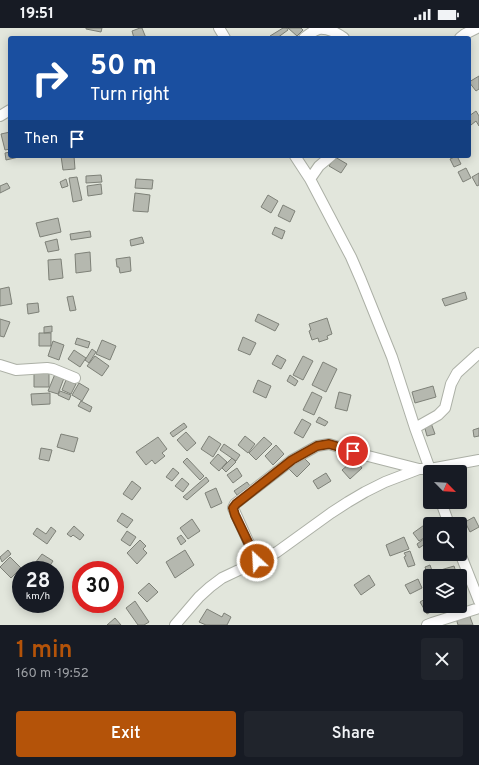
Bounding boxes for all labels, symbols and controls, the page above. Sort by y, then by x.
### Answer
text: 19:51 [20,5,54,24]
text: 50 m [90,49,157,85]
icon: right [24,52,76,104]
text: Turn right [90,84,170,107]
icon: arrive [66,128,88,150]
text: Then [24,130,58,149]
pin [336,434,370,468]
icon: arrive [342,440,364,462]
north arrow [423,465,467,509]
map controls [423,465,467,613]
button: search [423,517,467,561]
position arrow [236,540,278,582]
speed limit sign: 30 [72,561,124,613]
text: 28 [26,569,50,595]
button: layers [423,569,467,613]
text: km/h [26,590,50,603]
text: 1 min [16,636,73,666]
button: close [421,638,463,680]
text: 160 m · 19:52 [16,666,89,682]
button: Exit [16,711,236,757]
button: Share [244,711,463,757]

